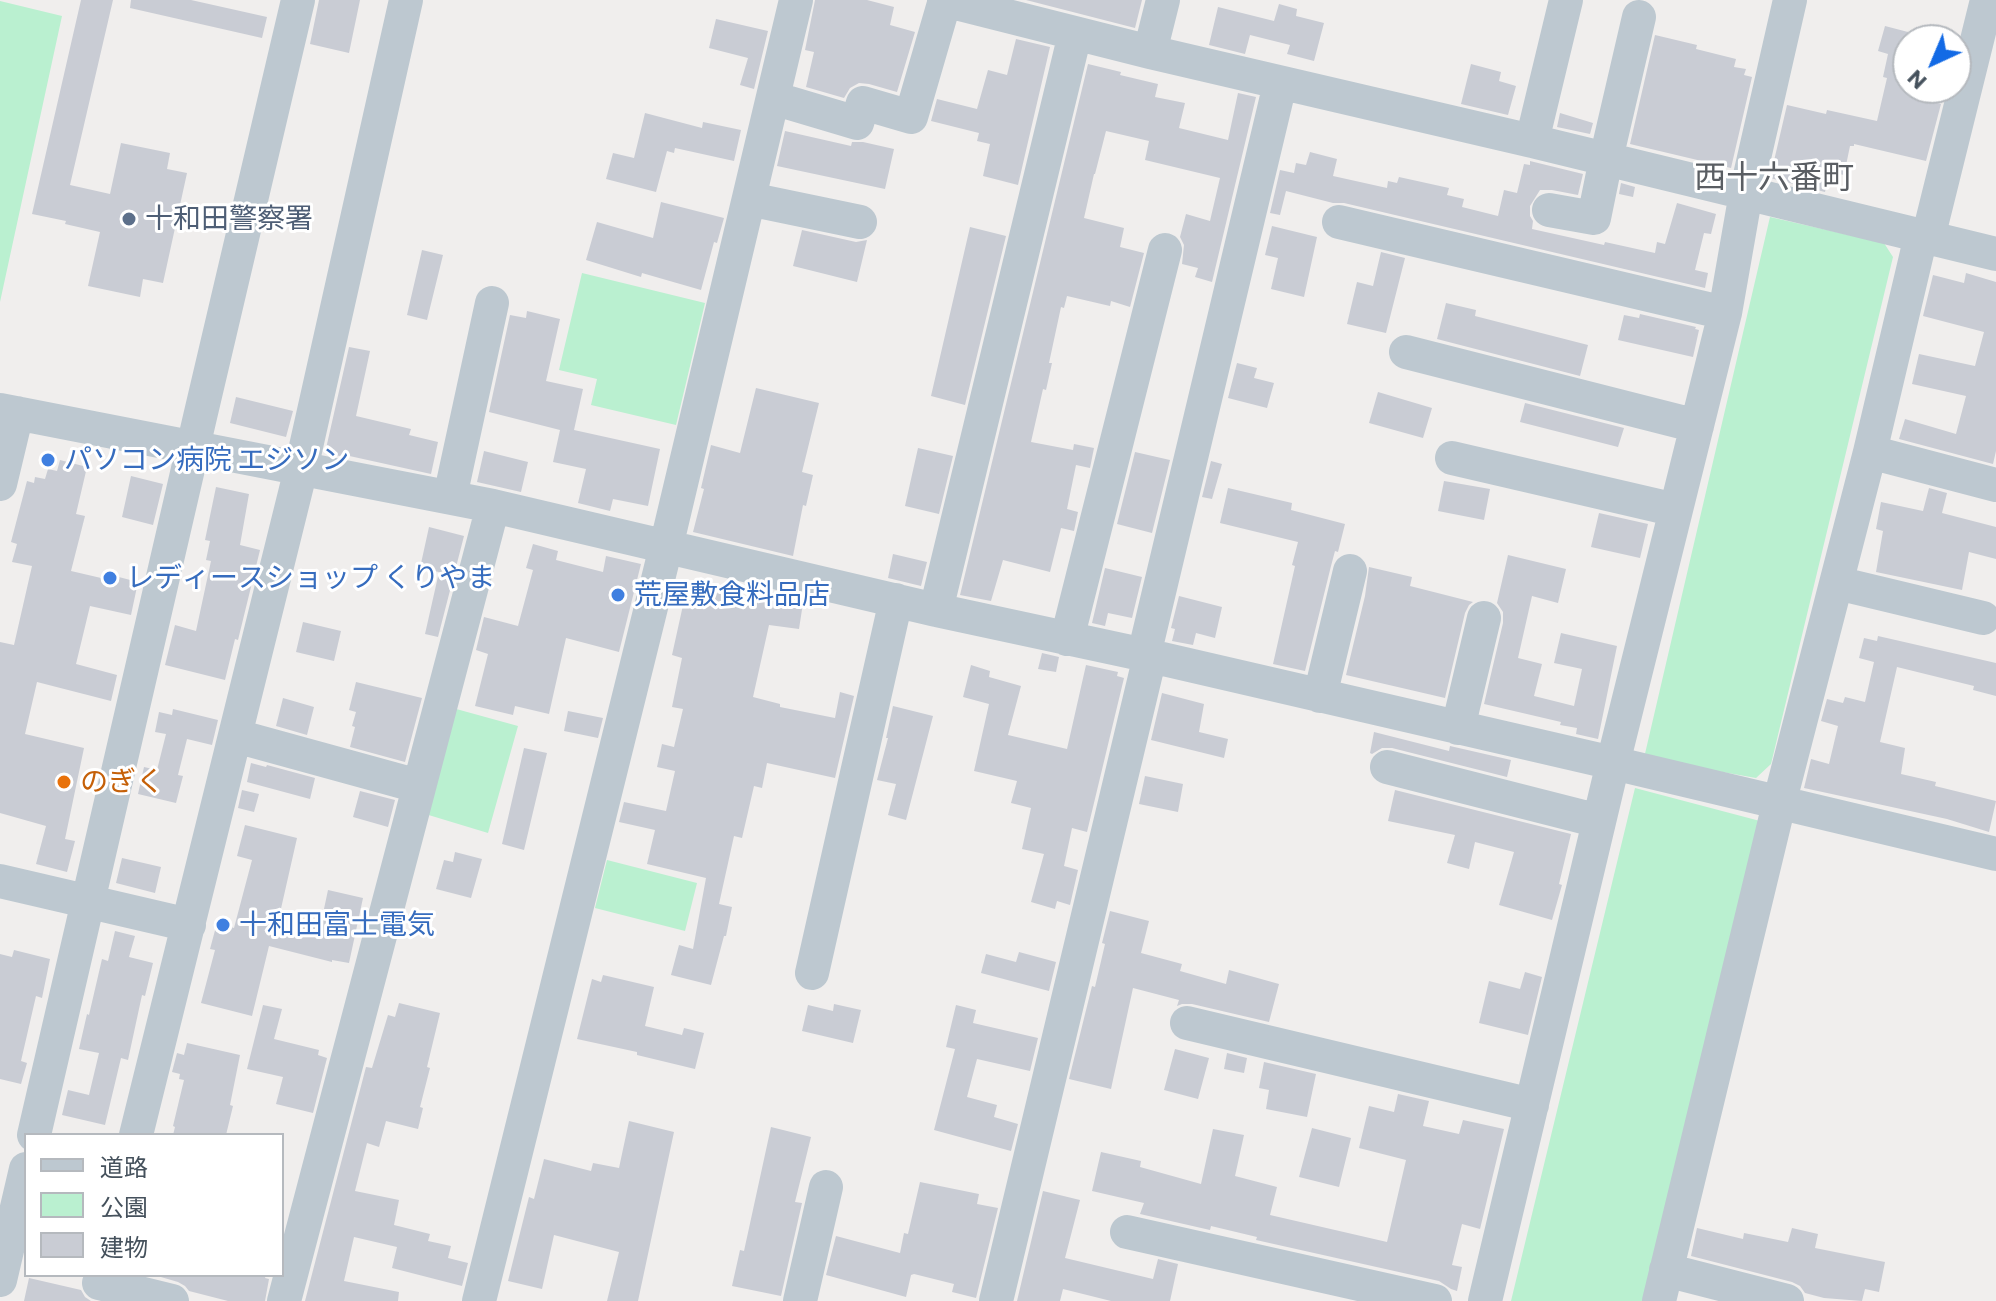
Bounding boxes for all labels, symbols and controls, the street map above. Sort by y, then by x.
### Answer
north arrow [1892,24,1972,104]
text: N [1901,65,1932,96]
district label: 西十六番町 [1694,158,1854,196]
place label: 十和田警察署 [145,202,313,236]
marker: 十和田警察署 [120,210,138,228]
place label: パソコン病院 エジソン [64,443,349,477]
marker: パソコン病院 エジソン [39,451,57,469]
place label: レディースショップ くりやま [126,561,495,595]
marker: レディースショップ くりやま [101,569,119,587]
place label: 荒屋敷食料品店 [634,578,830,612]
marker: 荒屋敷食料品店 [609,586,627,604]
place label: のぎく [80,765,164,799]
marker: のぎく [55,773,73,791]
place label: 十和田富士電気 [239,908,435,942]
marker: 十和田富士電気 [214,916,232,934]
legend [24,1133,284,1277]
text: 道路 [100,1152,148,1181]
text: 公園 [100,1192,148,1221]
text: 建物 [100,1232,148,1261]

